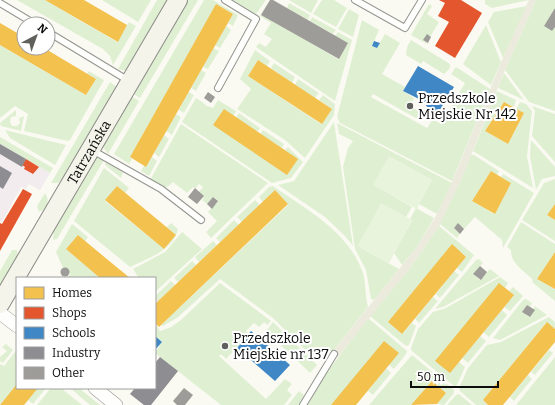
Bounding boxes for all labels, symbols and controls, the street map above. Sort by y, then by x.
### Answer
north arrow [16,16,56,56]
text: N [35,21,50,37]
place label: Przedszkole Miejskie Nr 142 [418,90,516,123]
marker: Przedszkole Miejskie Nr 142 [405,101,415,111]
street label: Tatrzańska [64,117,115,188]
legend [16,277,156,389]
text: Homes [52,286,92,300]
text: Shops [52,306,87,320]
text: Schools [52,326,96,340]
place label: Przedszkole Miejskie nr 137 [233,330,328,363]
marker: Przedszkole Miejskie nr 137 [220,341,230,351]
text: Industry [52,346,101,360]
scale bar [411,363,498,389]
text: Other [52,366,85,380]
text: 50 m [417,370,446,384]

